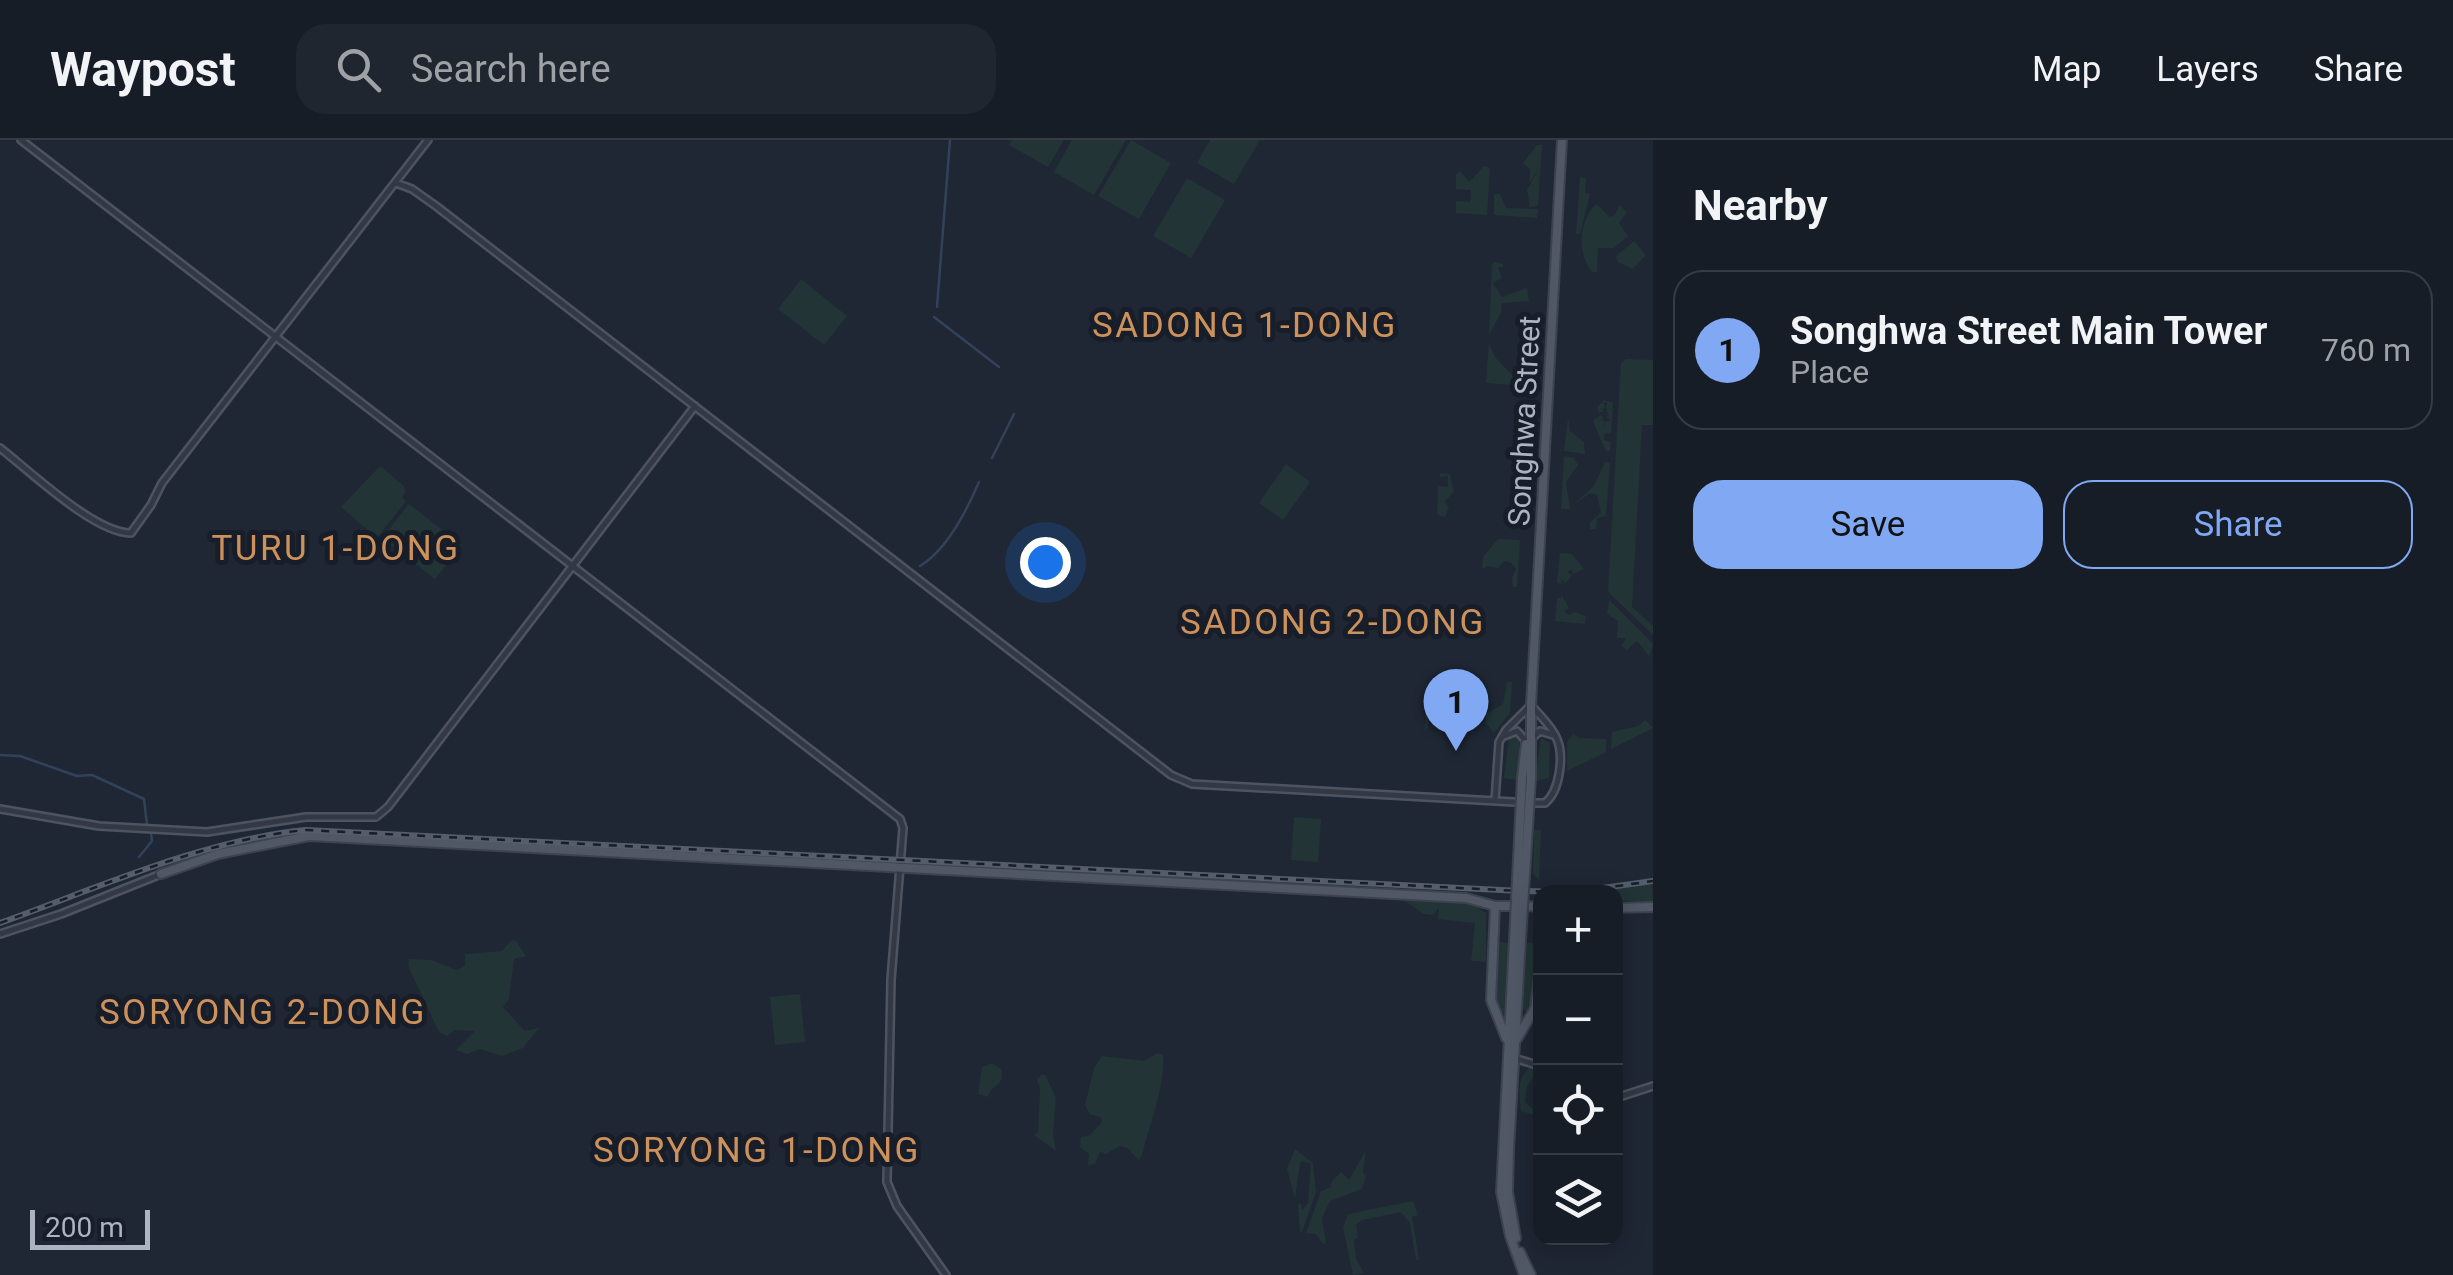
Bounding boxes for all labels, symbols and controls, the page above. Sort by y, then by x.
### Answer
search box [296,24,996,114]
text: Waypost [50,41,236,98]
icon: search [331,42,386,97]
text: Search here [411,47,611,91]
text: Map [2032,49,2101,90]
text: Layers [2156,49,2259,90]
text: Share [2314,49,2403,90]
text: Nearby [1693,181,1828,230]
district label: SADONG 1-DONG [1092,305,1398,346]
text: Songhwa Street Main Tower [1790,309,2268,353]
street label: Songhwa Street [1501,315,1547,527]
text: 1 [1718,331,1737,369]
text: 760 m [2321,331,2411,369]
text: Place [1790,353,1869,391]
button: Save [1693,480,2043,569]
button: Share [2063,480,2413,569]
district label: TURU 1-DONG [211,528,461,569]
your location [1020,537,1071,588]
district label: SADONG 2-DONG [1180,602,1486,643]
pin: 1 [1424,668,1488,751]
map controls [1533,885,1623,1245]
button: + [1533,885,1623,975]
button: − [1533,975,1623,1065]
district label: SORYONG 2-DONG [99,992,427,1033]
button: locate [1533,1065,1623,1155]
district label: SORYONG 1-DONG [593,1130,921,1171]
button: layers [1533,1155,1623,1245]
scale bar [30,1205,150,1250]
text: 200 m [45,1211,124,1244]

